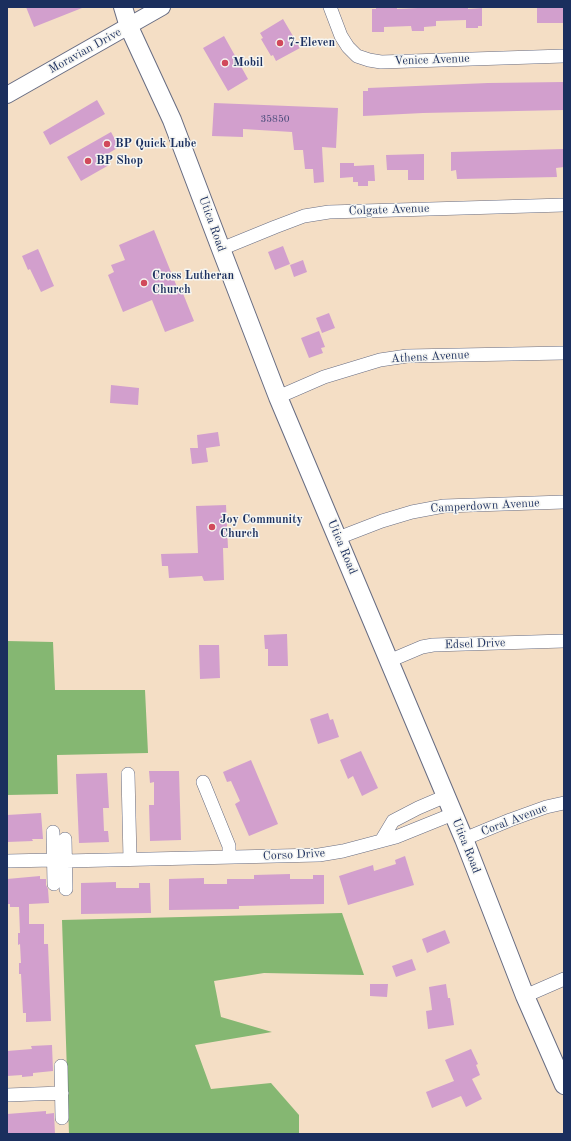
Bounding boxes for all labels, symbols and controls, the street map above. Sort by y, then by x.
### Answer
street label: Moravian Drive [46,25,124,77]
place label: 7-Eleven [288,36,335,50]
marker: 7-Eleven [275,38,285,48]
street label: Venice Avenue [394,51,470,69]
place label: Mobil [233,56,263,70]
marker: Mobil [220,58,230,68]
house number: 35850 [261,113,289,125]
place label: BP Quick Lube [115,137,196,151]
marker: BP Quick Lube [102,139,112,149]
place label: BP Shop [96,154,143,168]
marker: BP Shop [83,156,93,166]
street label: Utica Road [195,194,229,254]
street label: Colgate Avenue [348,201,430,219]
place label: Cross Lutheran Church [152,269,234,297]
marker: Cross Lutheran Church [139,278,149,288]
street label: Athens Avenue [390,348,470,366]
street label: Camperdown Avenue [430,496,540,516]
place label: Joy Community Church [220,513,303,541]
street label: Utica Road [324,517,360,577]
marker: Joy Community Church [207,522,217,532]
street label: Edsel Drive [444,636,506,652]
street label: Coral Avenue [479,801,549,839]
street label: Utica Road [448,816,484,876]
street label: Corso Drive [263,846,325,864]

